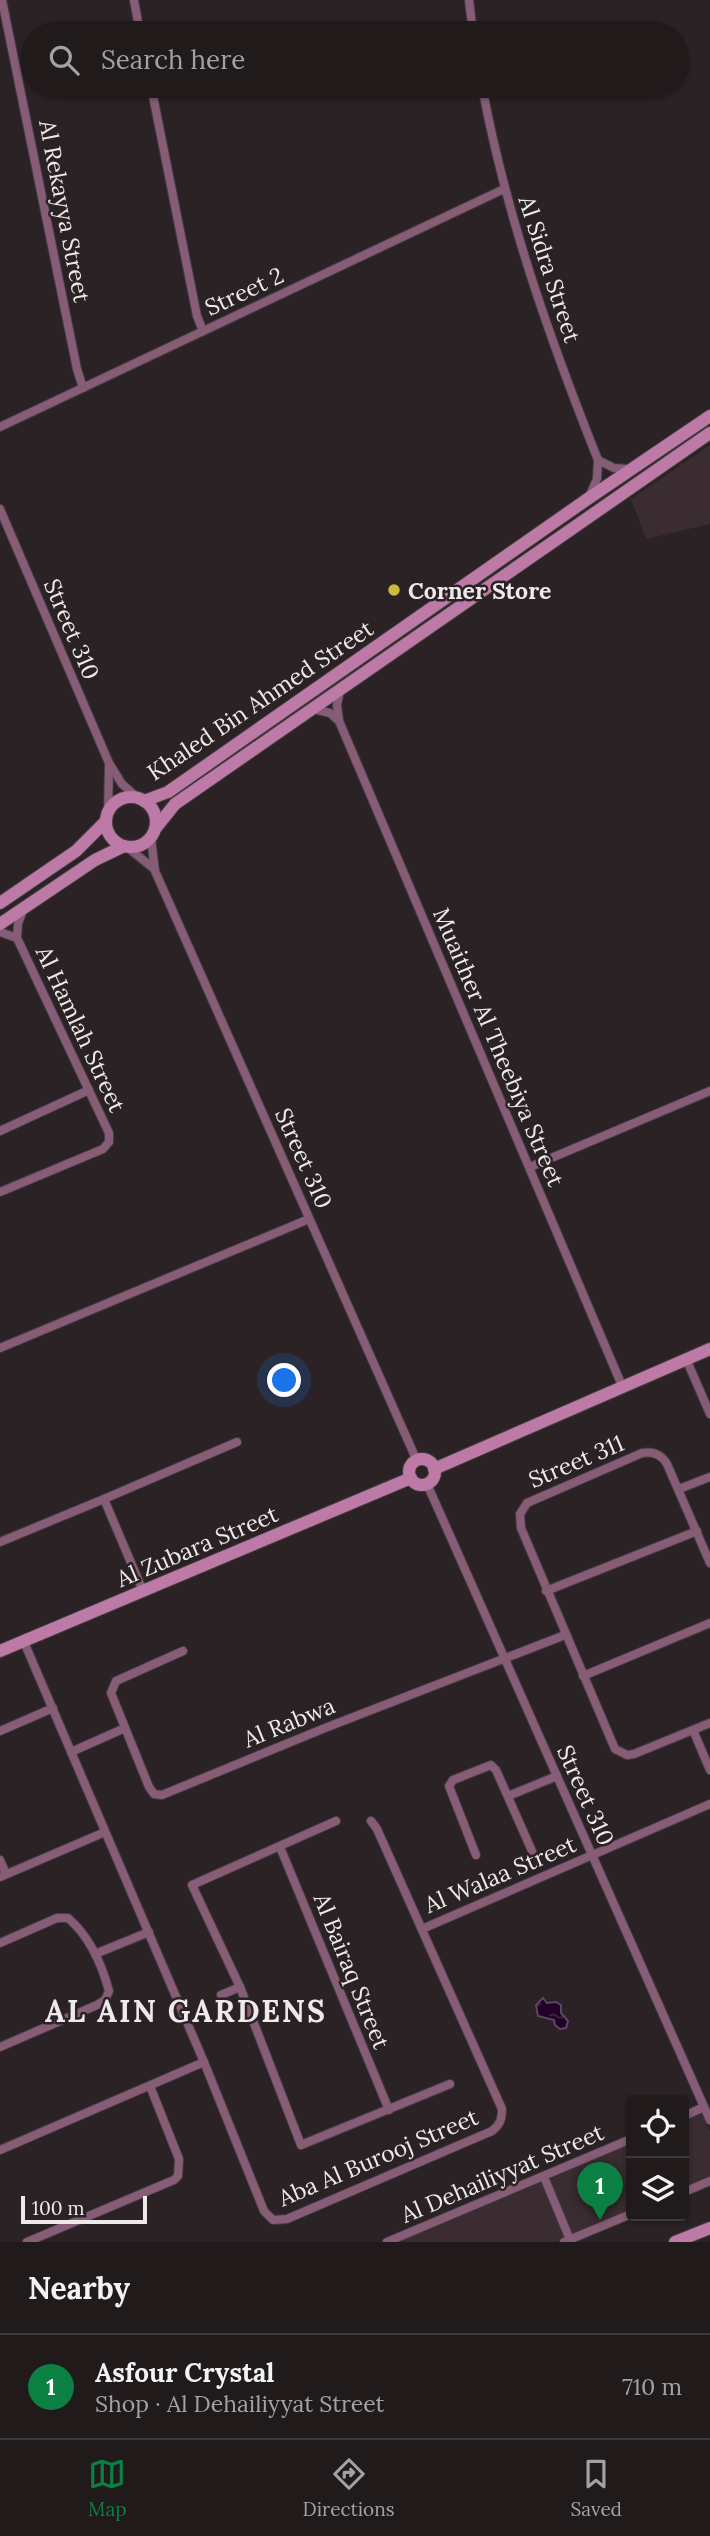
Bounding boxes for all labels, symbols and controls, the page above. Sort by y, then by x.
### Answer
search box [21,21,689,98]
icon: search [45,41,83,79]
text: Search here [101,43,245,76]
street label: Al Rekayya Street [33,116,97,305]
street label: Al Sidra Street [512,191,587,346]
street label: Street 2 [200,260,288,322]
street label: Street 310 [38,574,106,684]
place label: Corner Store [408,576,551,605]
marker: Corner Store [386,582,402,598]
street label: Khaled Bin Ahmed Street [141,613,379,787]
street label: Muaither Al Theebiya Street [427,903,571,1191]
street label: Al Hamlah Street [29,940,132,1117]
street label: Street 310 [269,1103,339,1213]
your location [267,1363,301,1397]
street label: Street 311 [524,1428,628,1494]
street label: Al Zubara Street [111,1499,282,1593]
street label: Al Rabwa [238,1690,339,1754]
street label: Street 310 [551,1740,621,1850]
street label: Al Walaa Street [419,1829,580,1919]
street label: Al Bairaq Street [307,1888,396,2053]
district label: AL AIN GARDENS [45,1992,327,2030]
map controls [626,2095,689,2221]
button: locate [626,2095,689,2158]
street label: Aba Al Burooj Street [273,2102,482,2213]
street label: Al Dehailiyyat Street [395,2117,608,2229]
button: layers [626,2158,689,2221]
pin: 1 [577,2162,623,2220]
scale bar [21,2193,147,2225]
text: 100 m [32,2196,85,2220]
text: Nearby [28,2269,130,2307]
text: Asfour Crystal [95,2356,274,2389]
text: 1 [46,2372,56,2401]
text: 710 m [622,2372,682,2401]
text: Shop · Al Dehailiyyat Street [95,2389,384,2418]
tab: Map [88,2455,127,2521]
tab: Directions [303,2455,395,2521]
tab: Saved [571,2455,622,2521]

